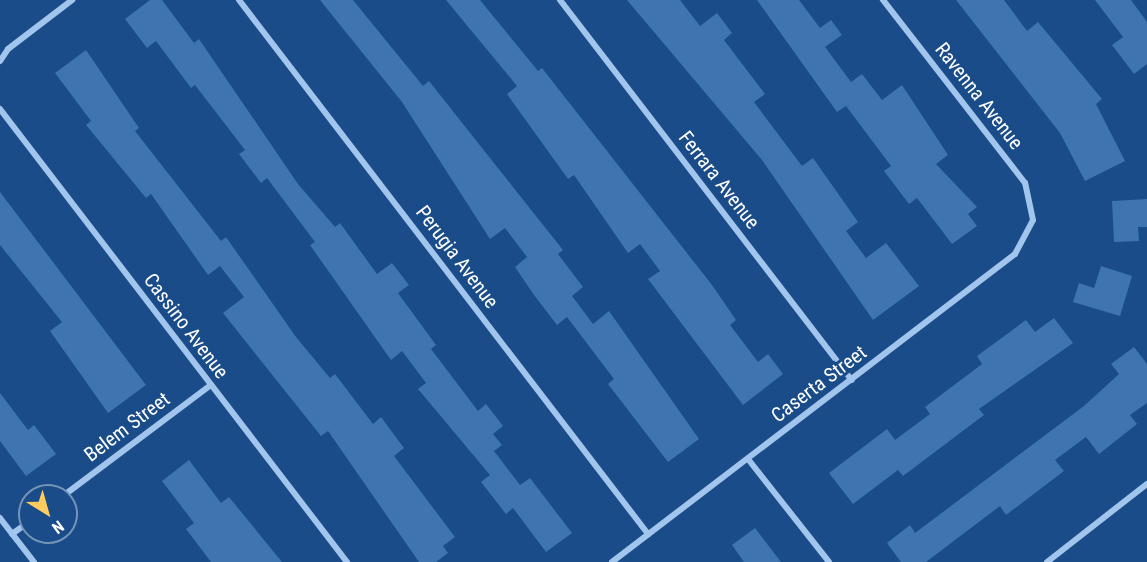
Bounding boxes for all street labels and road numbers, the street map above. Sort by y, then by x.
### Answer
street label: Ravenna Avenue [930,38,1028,154]
street label: Ferrara Avenue [673,126,765,234]
street label: Perugia Avenue [411,201,503,313]
street label: Cassino Avenue [139,269,233,383]
street label: Caserta Street [767,340,871,428]
street label: Belem Street [80,387,174,467]

